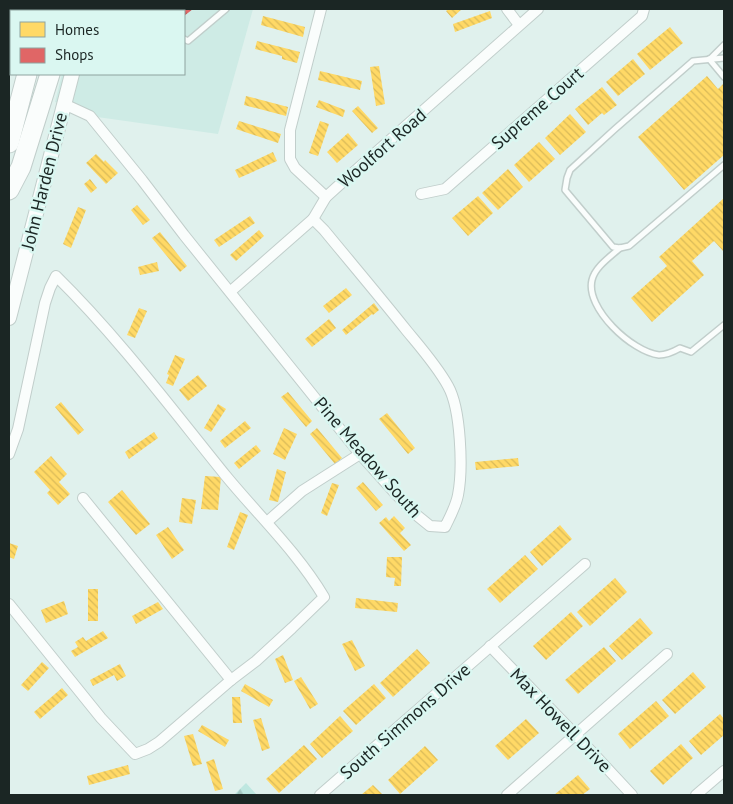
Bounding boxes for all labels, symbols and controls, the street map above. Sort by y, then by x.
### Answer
legend [10,10,185,75]
text: Homes [55,20,99,39]
text: Shops [55,45,94,64]
street label: Supreme Court [486,62,588,154]
street label: Woolfort Road [333,103,431,193]
street label: John Harden Drive [16,110,72,253]
street label: Pine Meadow South [309,392,427,522]
street label: South Simmons Drive [335,658,475,784]
street label: Max Howell Drive [505,663,617,777]

